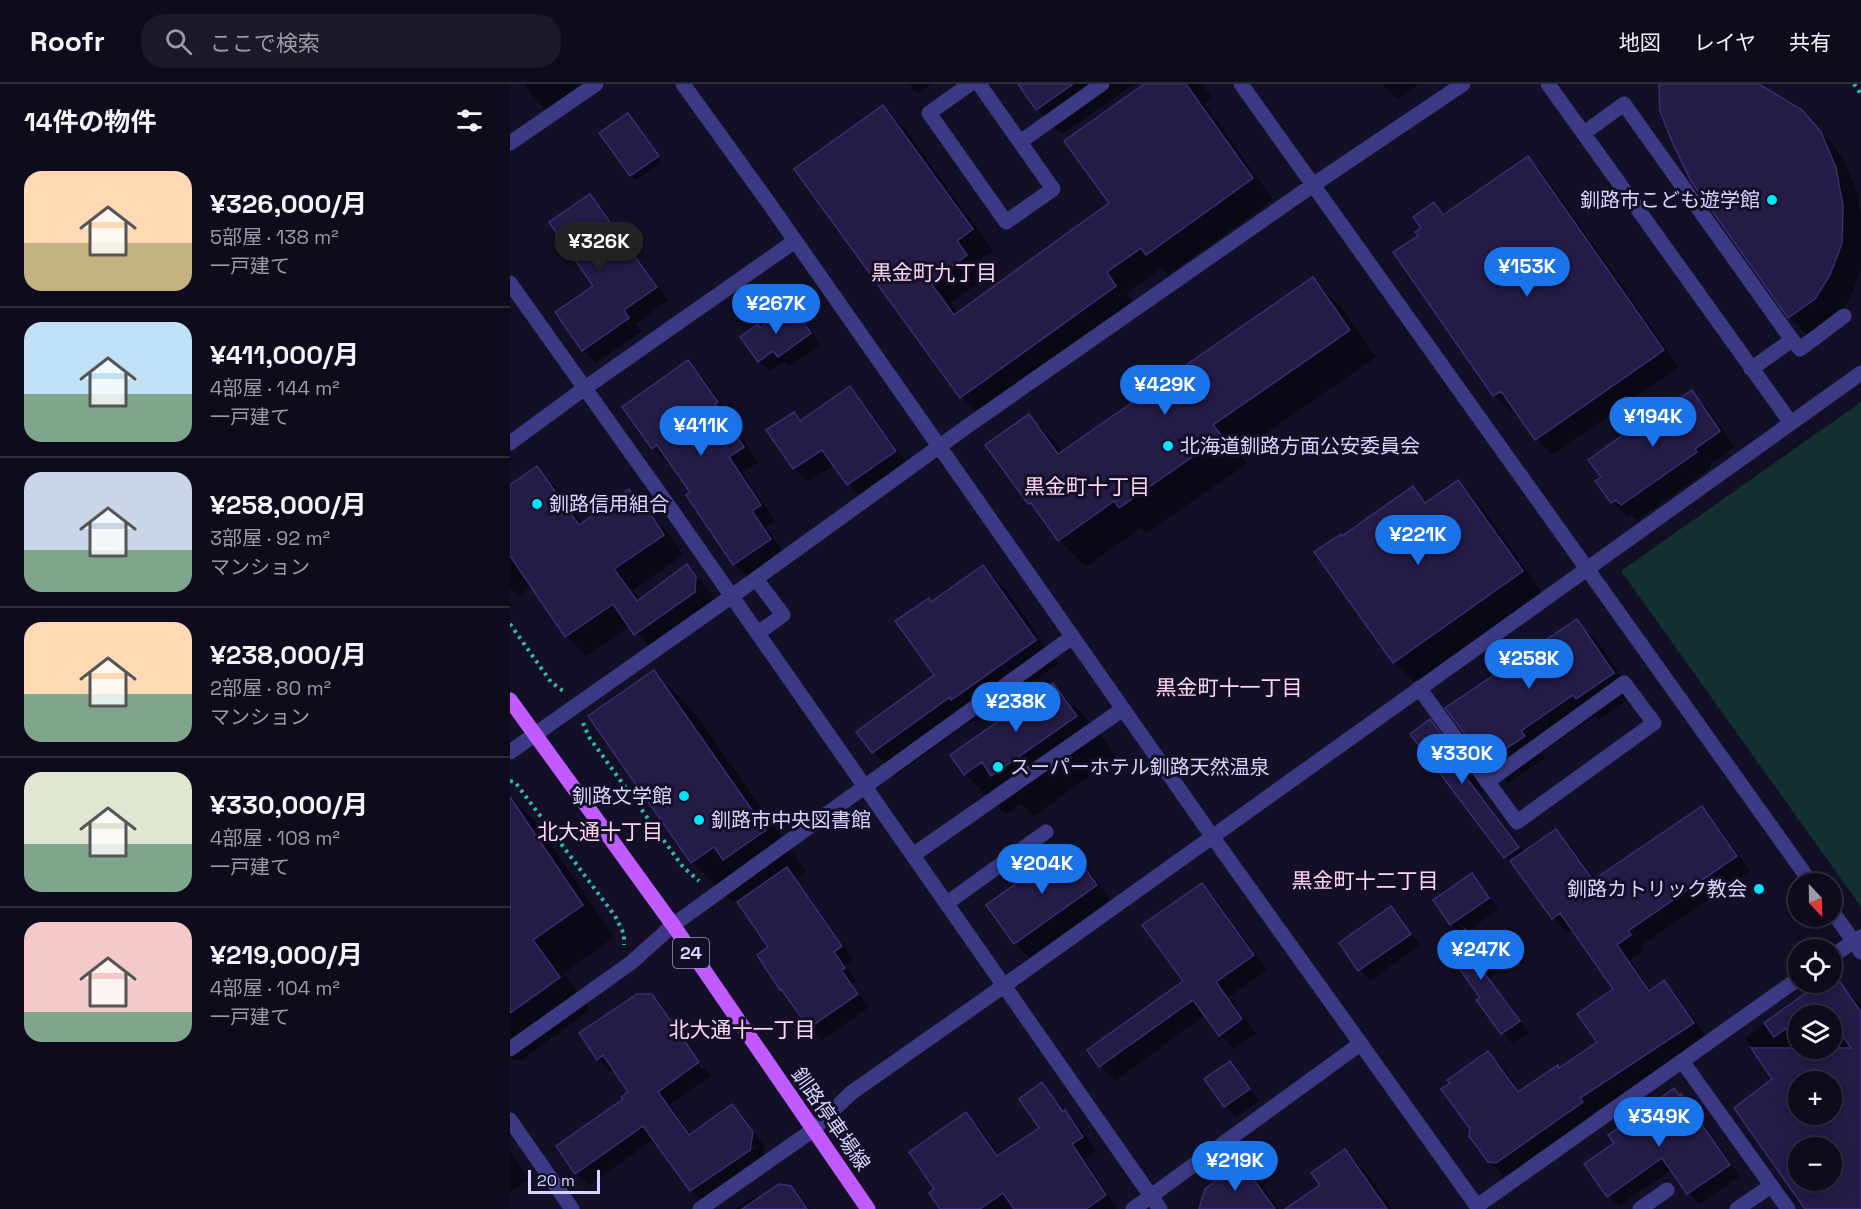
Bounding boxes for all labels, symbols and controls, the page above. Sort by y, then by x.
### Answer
search box [141,14,561,68]
text: Roofr [30,23,105,59]
icon: search [162,25,195,58]
text: ここで検索 [210,29,320,57]
text: 地図 [1619,29,1661,56]
text: レイヤ [1694,29,1756,56]
text: 共有 [1789,29,1831,56]
icon: filters [453,104,486,137]
text: 14件の物件 [24,105,156,139]
text: ¥326,000/月 [210,187,367,221]
place label: 釧路市こども遊学館 [1580,187,1760,213]
marker: 釧路市こども遊学館 [1765,193,1779,207]
icon: home [72,195,144,267]
pin: ¥326K [557,222,641,273]
text: 5部屋 · 138 m² [210,224,339,250]
text: ¥326K [568,228,630,254]
pin: ¥153K [1485,247,1569,298]
text: 一戸建て [210,253,290,279]
text: ¥153K [1498,253,1556,279]
district label: 黒金町九丁目 [871,259,997,286]
pin: ¥267K [734,284,818,335]
text: ¥267K [746,290,806,316]
text: ¥411,000/月 [210,338,359,372]
icon: home [72,346,144,418]
pin: ¥429K [1123,365,1207,416]
text: ¥429K [1134,371,1196,397]
text: 4部屋 · 144 m² [210,375,340,401]
pin: ¥194K [1611,397,1695,448]
text: ¥194K [1623,403,1683,429]
text: 一戸建て [210,404,290,430]
pin: ¥411K [659,406,743,457]
text: ¥411K [674,412,728,438]
place label: 北海道釧路方面公安委員会 [1180,433,1420,459]
marker: 北海道釧路方面公安委員会 [1161,439,1175,453]
district label: 黒金町十丁目 [1024,473,1150,500]
text: ¥258,000/月 [210,488,367,522]
place label: 釧路信用組合 [549,491,669,517]
icon: home [72,496,144,568]
marker: 釧路信用組合 [530,497,544,511]
pin: ¥221K [1376,515,1460,566]
text: ¥221K [1389,521,1447,547]
text: 3部屋 · 92 m² [210,525,330,551]
text: マンション [210,554,310,580]
text: ¥238,000/月 [210,638,367,672]
pin: ¥258K [1487,639,1571,690]
text: ¥258K [1499,645,1559,671]
icon: home [72,646,144,718]
district label: 黒金町十一丁目 [1156,674,1303,701]
text: 2部屋 · 80 m² [210,675,331,701]
pin: ¥238K [974,682,1058,733]
text: ¥238K [986,688,1046,714]
text: マンション [210,704,310,730]
pin: ¥330K [1420,734,1504,785]
text: ¥330K [1431,740,1493,766]
place label: スーパーホテル釧路天然温泉 [1010,754,1270,780]
marker: スーパーホテル釧路天然温泉 [991,760,1005,774]
place label: 釧路文学館 [572,783,672,809]
text: ¥330,000/月 [210,788,368,822]
marker: 釧路文学館 [677,789,691,803]
icon: home [72,796,144,868]
place label: 釧路市中央図書館 [711,807,871,833]
marker: 釧路市中央図書館 [692,813,706,827]
district label: 北大通十丁目 [537,818,663,845]
text: 4部屋 · 108 m² [210,825,340,851]
pin: ¥204K [1000,844,1084,895]
text: ¥204K [1011,850,1073,876]
text: 一戸建て [210,854,290,880]
district label: 黒金町十二丁目 [1292,867,1439,894]
north arrow [1788,873,1842,927]
map controls [1788,873,1842,1191]
place label: 釧路カトリック教会 [1567,876,1747,902]
marker: 釧路カトリック教会 [1752,882,1766,896]
pin: ¥247K [1439,930,1523,981]
text: ¥247K [1451,936,1511,962]
text: ¥219,000/月 [210,938,363,972]
road number: 24 [673,938,709,968]
button: locate [1788,939,1842,993]
icon: home [72,946,144,1018]
text: 4部屋 · 104 m² [210,975,340,1001]
text: 一戸建て [210,1004,290,1030]
button: layers [1788,1005,1842,1059]
district label: 北大通十一丁目 [669,1016,816,1043]
street label: 釧路停車場線 [786,1062,876,1176]
button: + [1788,1071,1842,1125]
pin: ¥349K [1617,1097,1701,1148]
text: ¥349K [1628,1103,1690,1129]
button: − [1788,1137,1842,1191]
pin: ¥219K [1193,1141,1277,1192]
text: ¥219K [1206,1147,1264,1173]
scale bar [528,1167,600,1194]
text: 20 m [537,1170,575,1191]

